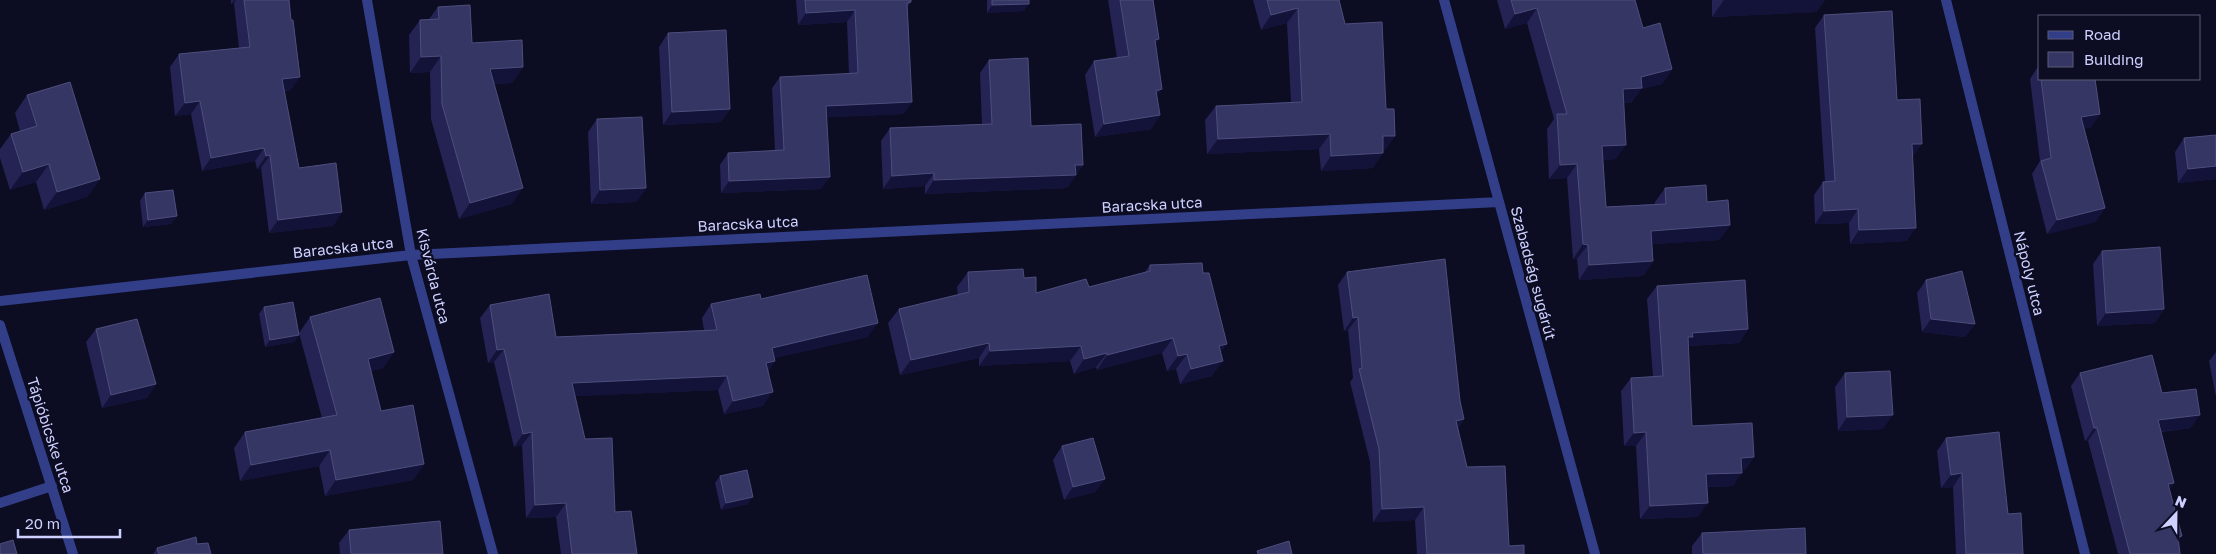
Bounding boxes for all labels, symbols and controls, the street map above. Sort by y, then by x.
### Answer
legend [2038,15,2201,80]
text: Road [2084,25,2121,43]
text: Building [2084,50,2144,68]
street label: Baracska utca [1101,192,1203,216]
street label: Szabadság sugárút [1508,204,1560,342]
street label: Baracska utca [697,211,799,235]
street label: Kisvárda utca [413,226,455,326]
street label: Nápoly utca [2011,229,2049,317]
street label: Baracska utca [292,233,394,261]
street label: Tápióbicske utca [24,375,78,495]
north arrow [2151,489,2201,539]
text: N [2173,492,2189,511]
scale bar [18,506,120,538]
text: 20 m [25,514,60,532]

